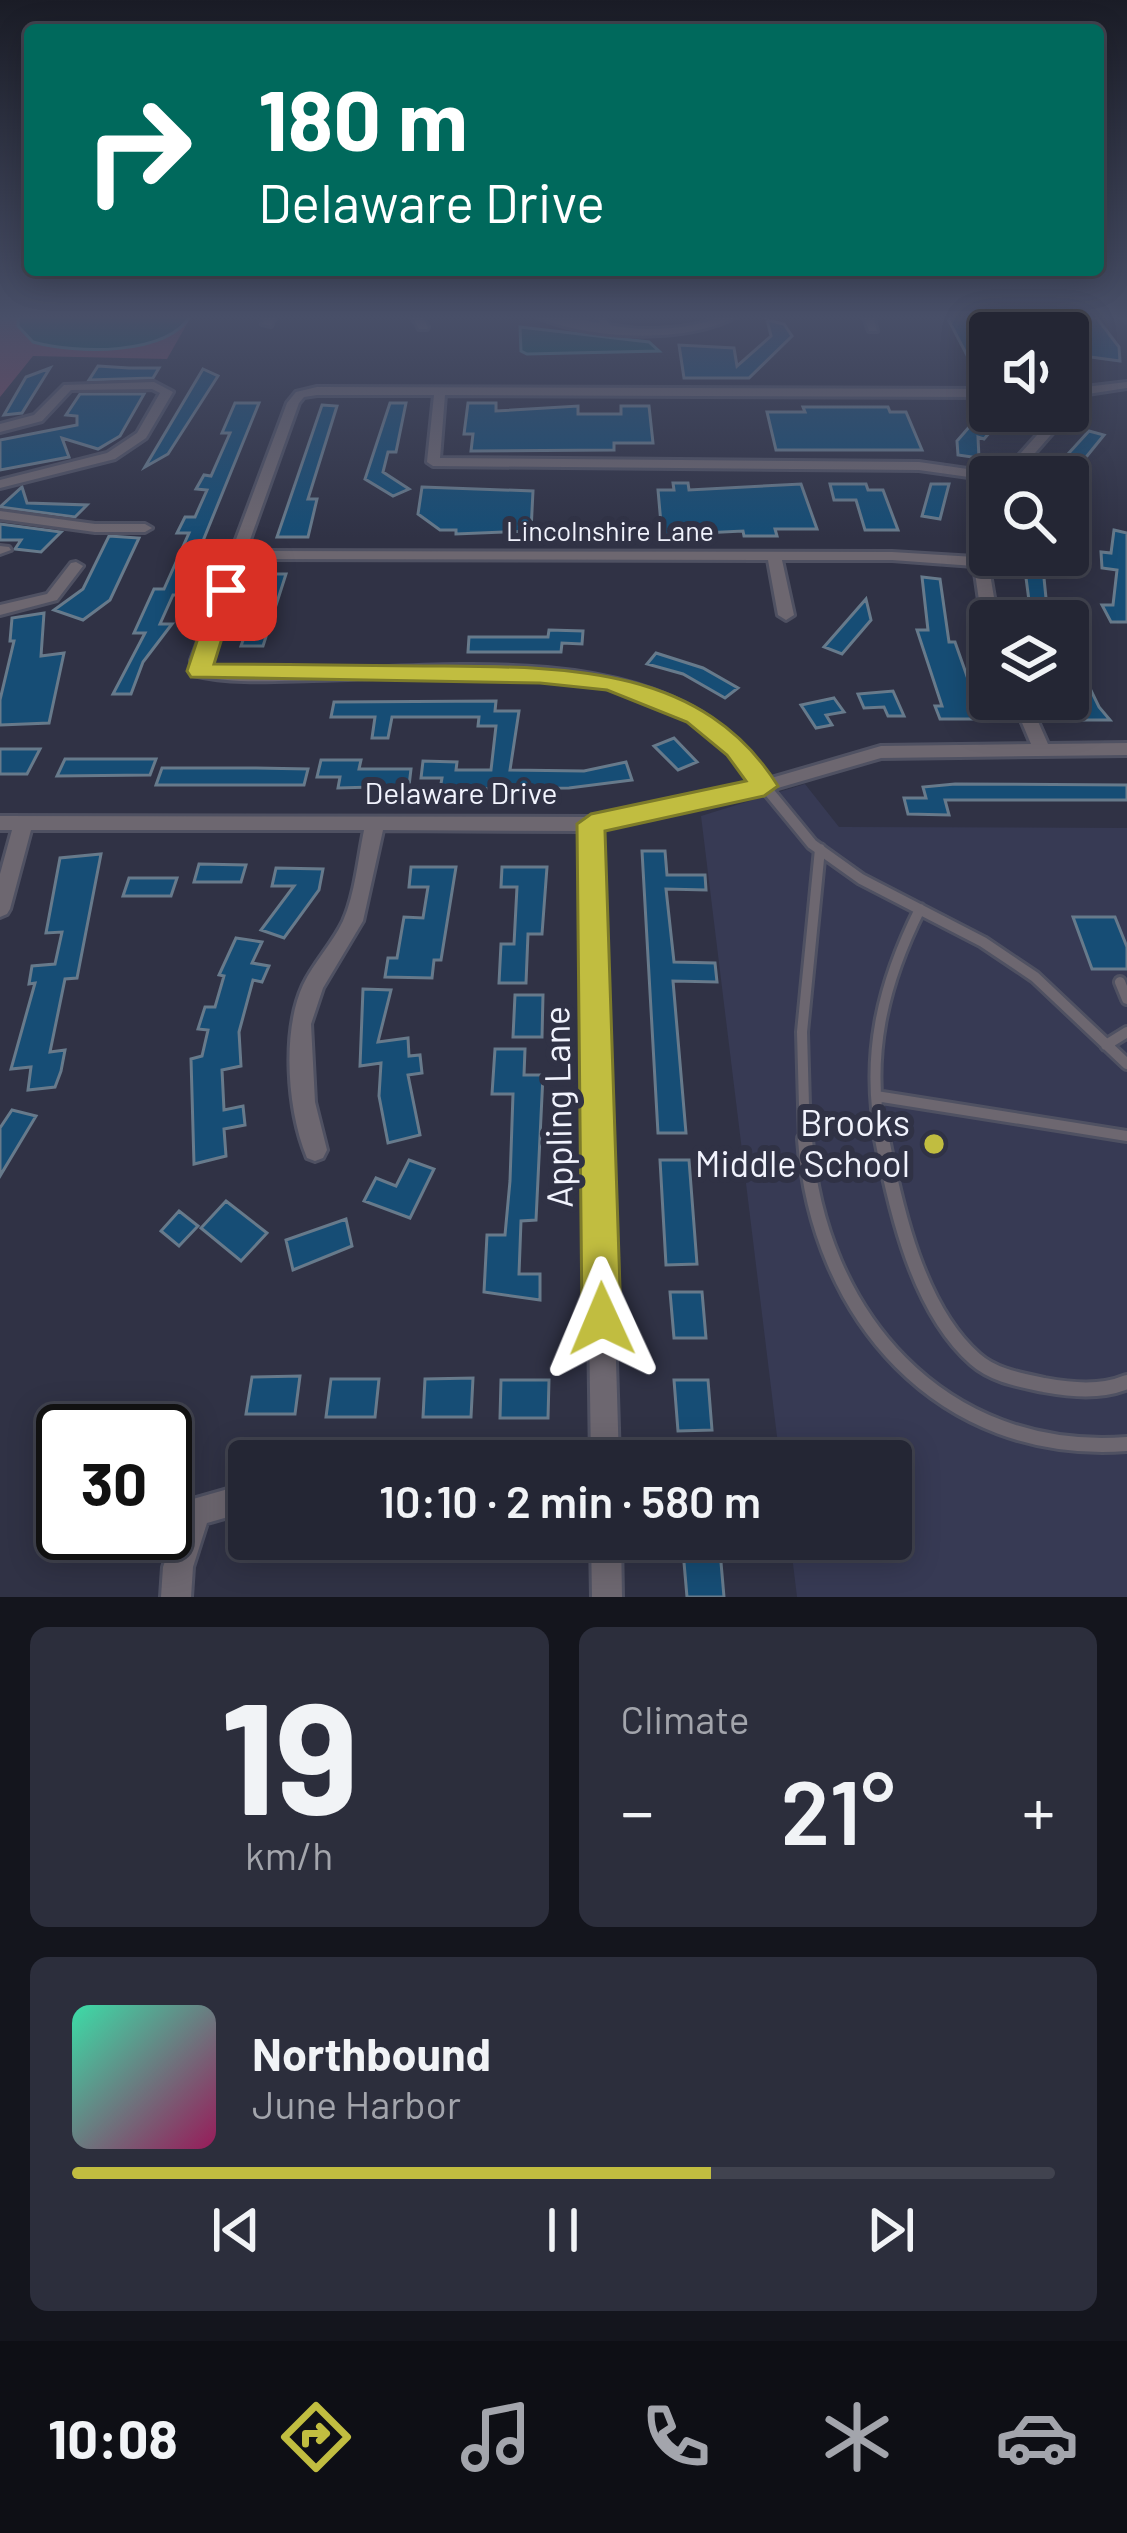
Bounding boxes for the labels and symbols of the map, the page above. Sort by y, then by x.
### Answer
street label: Lincolnshire Lane [506,514,714,546]
pin [175,539,277,641]
street label: Delaware Drive [365,774,557,810]
street label: Appling Lane [533,1006,580,1208]
place label: Brooks Middle School [695,1100,910,1184]
marker: Brooks Middle School [921,1131,947,1157]
position arrow [539,1256,665,1382]
speed limit sign: 30 [36,1404,192,1560]

